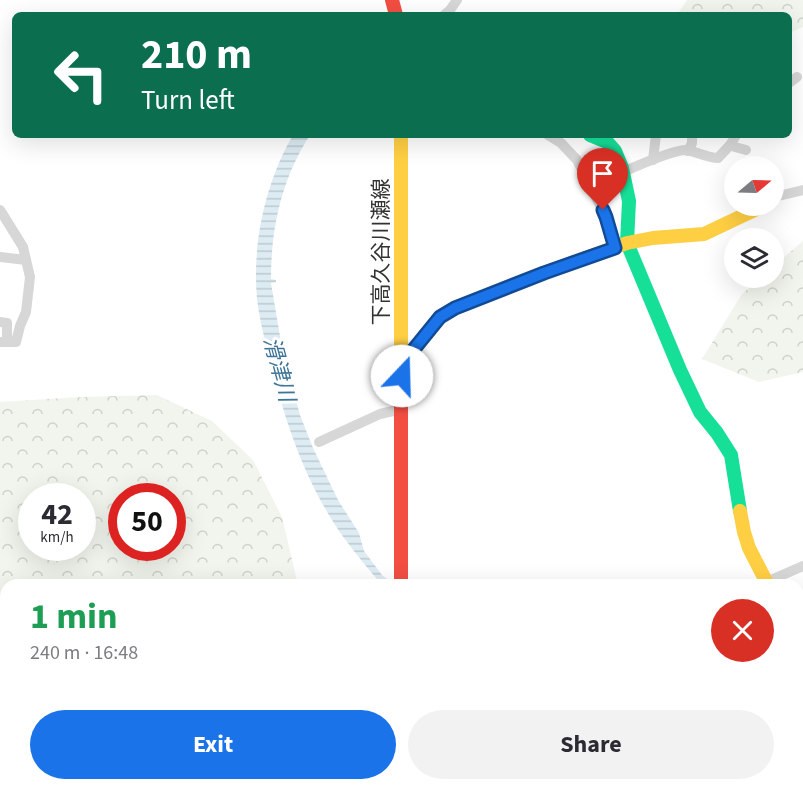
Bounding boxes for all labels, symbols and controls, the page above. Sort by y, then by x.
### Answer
text: 210 m [141,25,252,85]
icon: left [42,36,120,114]
text: Turn left [141,81,235,120]
pin [577,148,628,210]
north arrow [724,156,784,216]
map controls [724,156,784,288]
icon: arrive [586,157,619,190]
street label: 下高久谷川瀬線 [366,179,396,326]
button: layers [724,228,784,288]
water label: 滑津川 [255,333,304,407]
position arrow [370,344,434,408]
speed limit sign: 50 [108,483,186,561]
text: 42 [41,493,73,536]
text: km/h [40,527,74,548]
text: 1 min [30,591,118,642]
button: close [711,599,774,662]
text: 240 m · 16:48 [30,639,138,667]
button: Exit [30,710,396,779]
button: Share [408,710,774,779]

